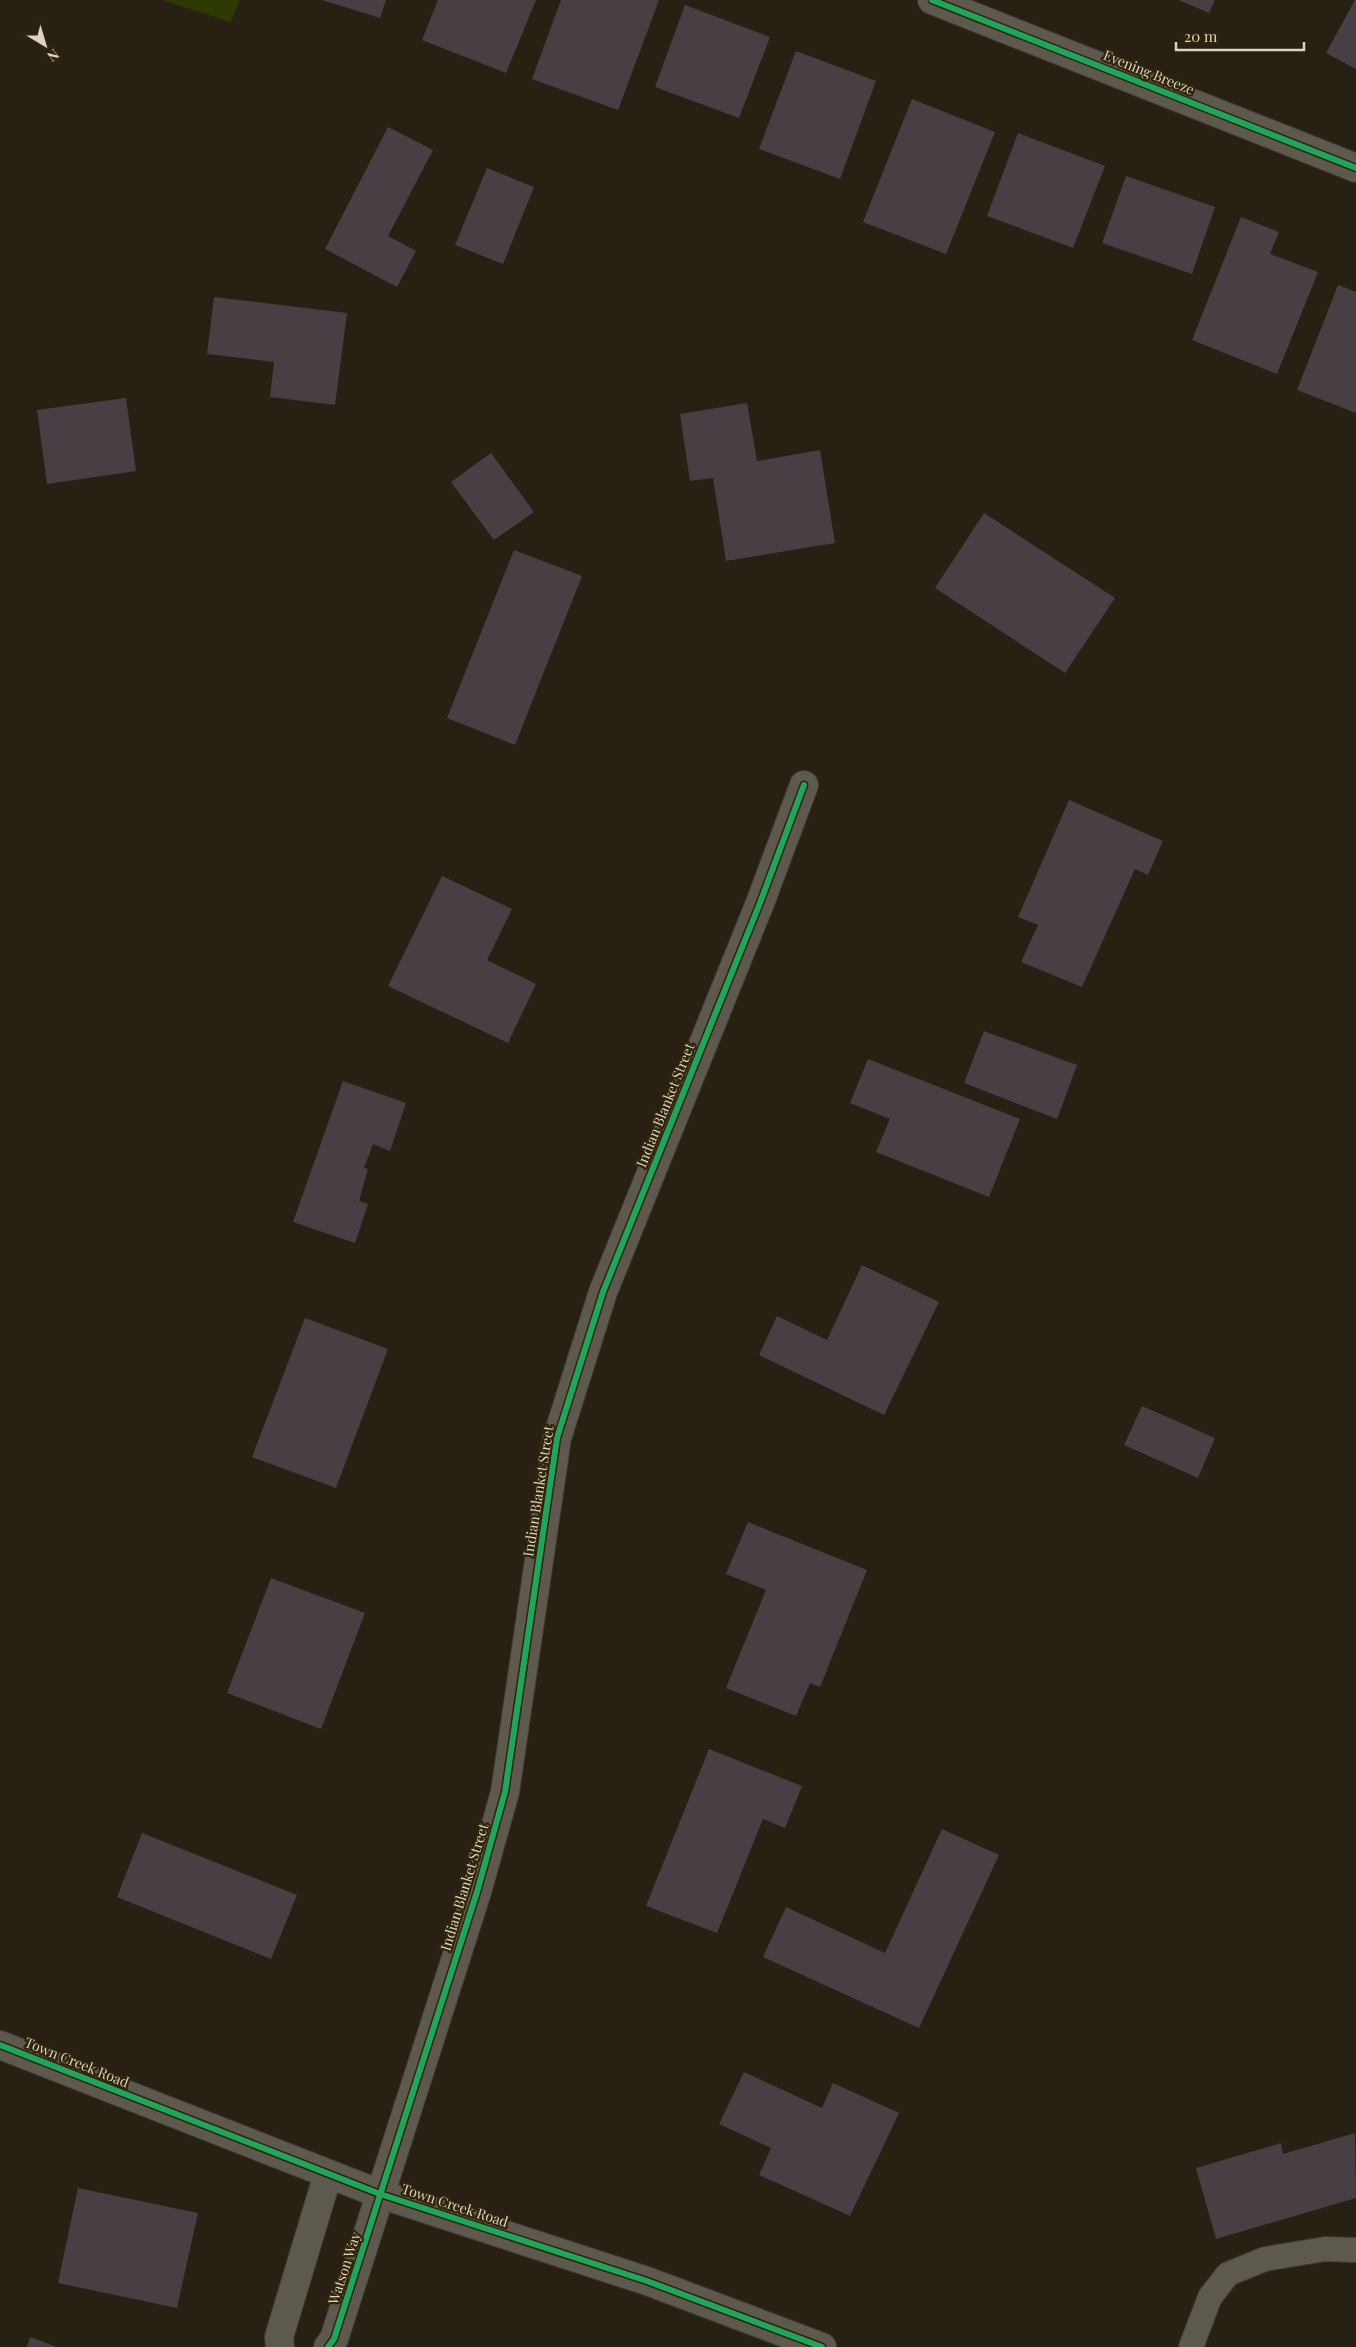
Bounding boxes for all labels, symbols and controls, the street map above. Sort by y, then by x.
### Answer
north arrow [20,20,70,70]
scale bar [1176,20,1304,52]
text: 20 m [1184,26,1218,46]
text: N [43,45,63,66]
street label: Evening Breeze [1101,45,1197,99]
street label: Indian Blanket Street [631,1039,699,1170]
street label: Indian Blanket Street [518,1423,558,1558]
street label: Indian Blanket Street [436,1820,493,1953]
street label: Town Creek Road [22,2032,132,2092]
street label: Town Creek Road [399,2179,511,2231]
street label: Watson Way [323,2229,365,2308]

